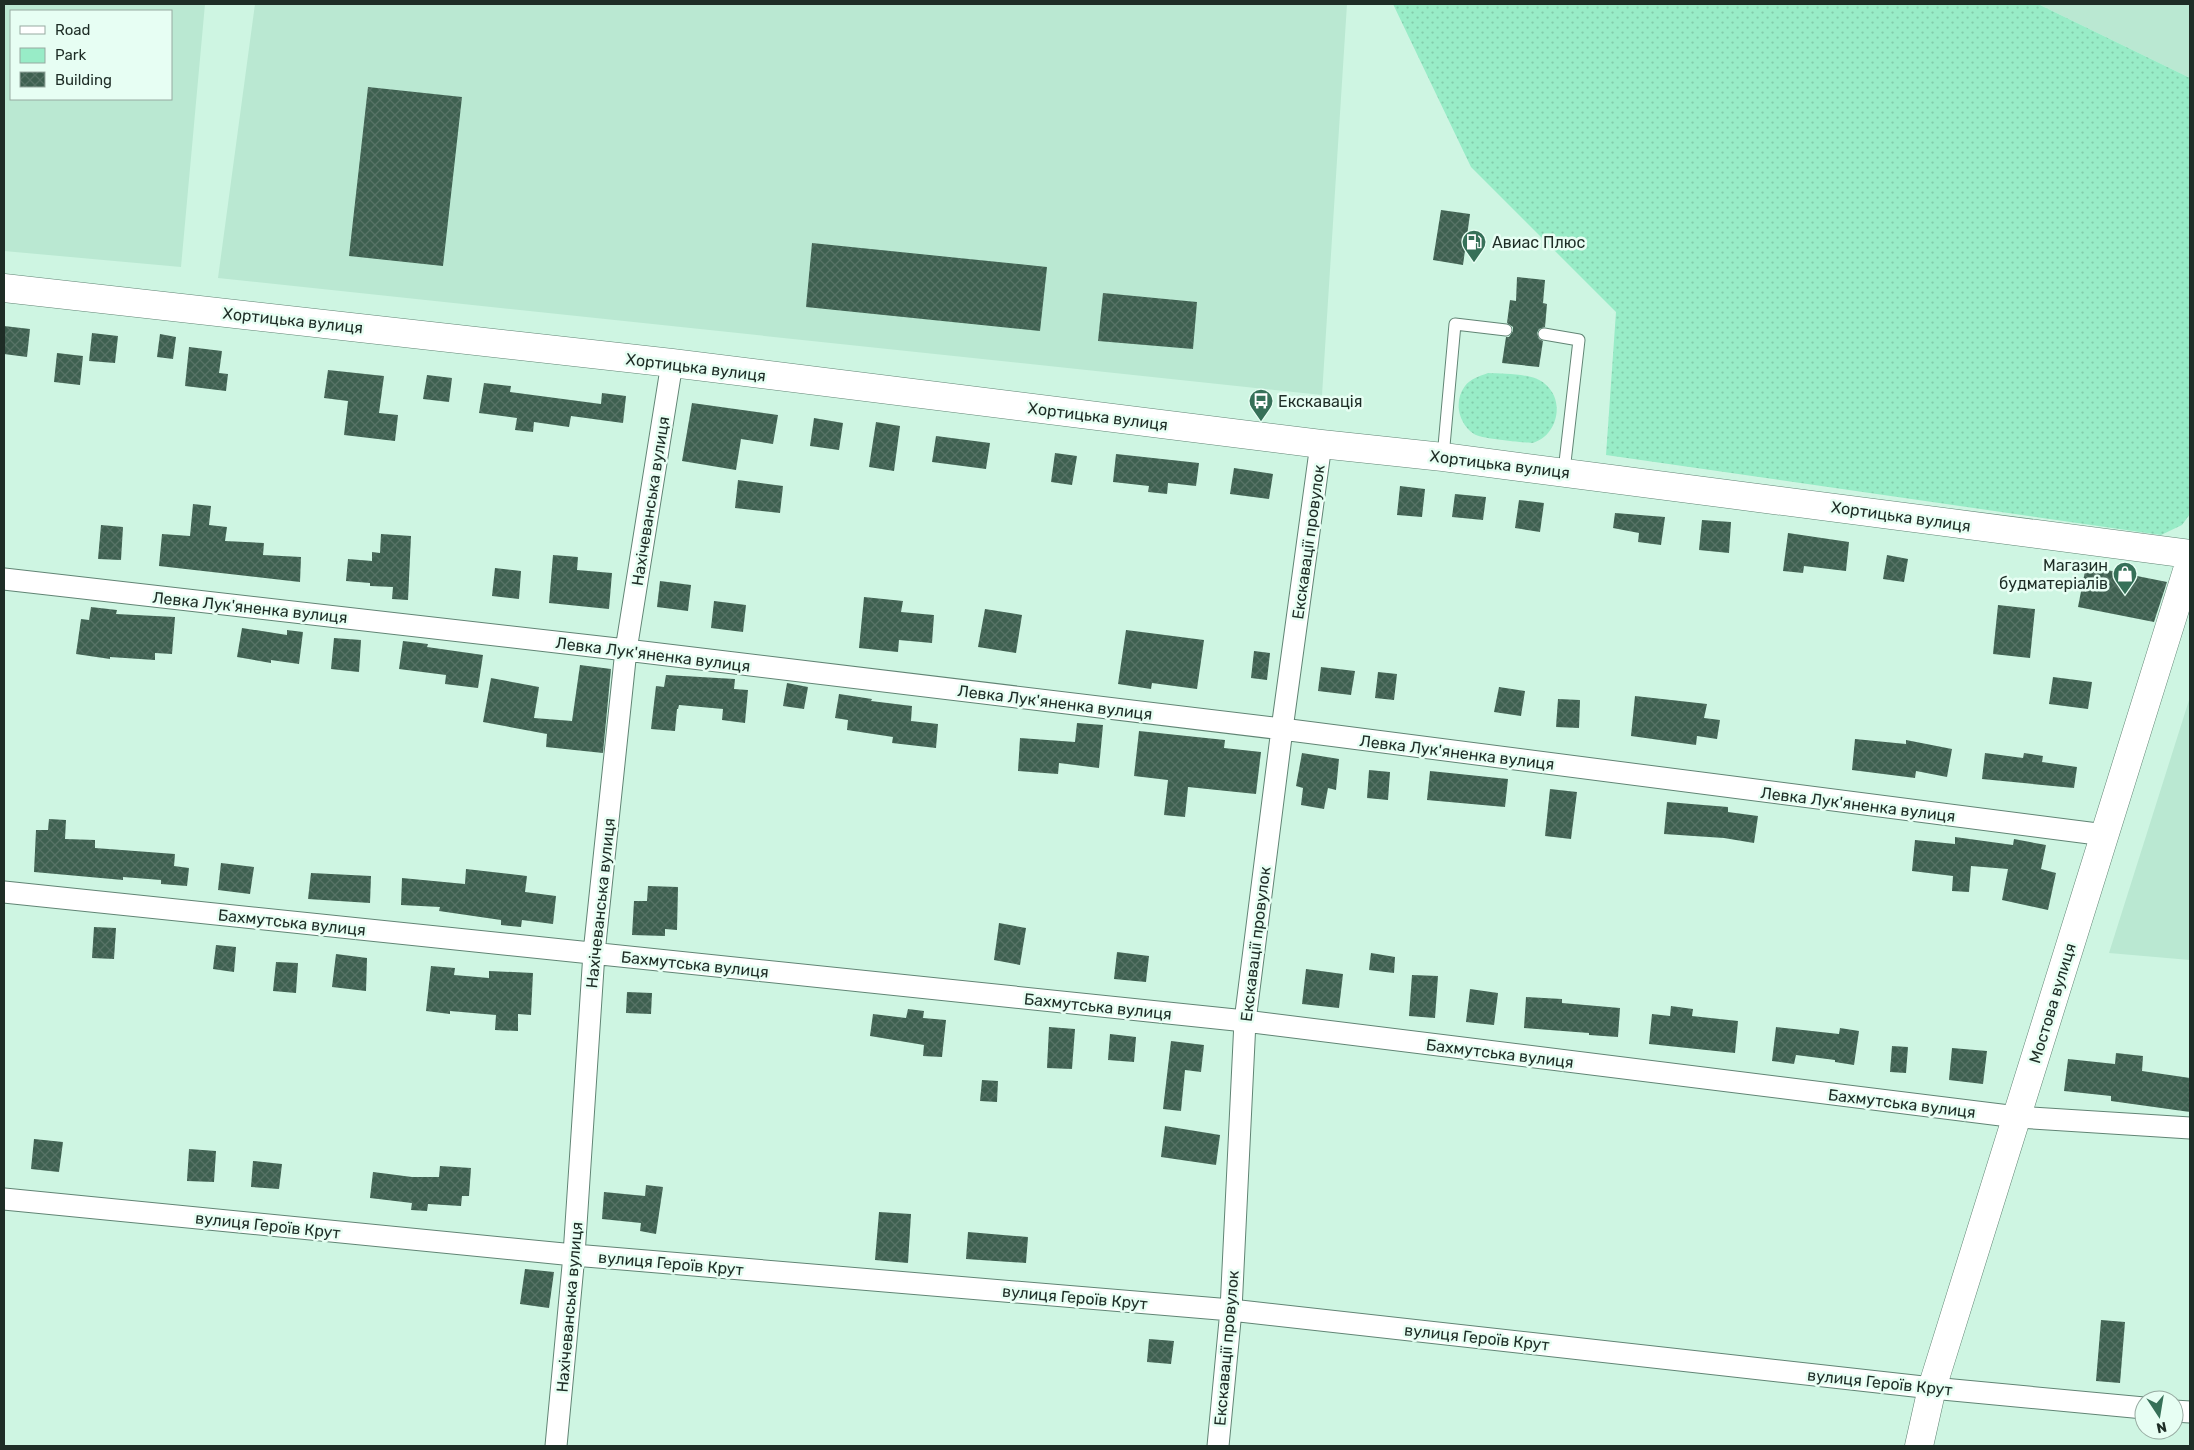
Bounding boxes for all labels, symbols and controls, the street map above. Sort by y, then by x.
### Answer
legend [10,10,172,100]
text: Road [55,21,91,39]
text: Park [55,46,86,64]
text: Building [55,71,112,89]
fuel station icon: Авиас Плюс [1461,229,1487,263]
place label: Авиас Плюс [1492,233,1585,252]
street label: Хортицька вулиця [222,304,364,337]
street label: Хортицька вулиця [625,349,767,386]
bus stop icon: Екскавація [1248,388,1274,422]
place label: Екскавація [1278,392,1362,411]
street label: Хортицька вулиця [1027,398,1169,435]
street label: Нахічеванська вулиця [628,415,673,587]
street label: Хортицька вулиця [1429,446,1571,483]
street label: Екскавації провулок [1288,463,1329,621]
street label: Хортицька вулиця [1830,497,1972,536]
place label: Магазин будматеріалів [1999,556,2108,593]
shop icon: Магазин будматеріалів [2112,561,2138,595]
street label: Левка Лук'яненка вулиця [151,588,348,627]
street label: Левка Лук'яненка вулиця [554,633,751,676]
street label: Левка Лук'яненка вулиця [956,681,1153,724]
street label: Левка Лук'яненка вулиця [1358,731,1555,774]
street label: Левка Лук'яненка вулиця [1759,783,1956,826]
street label: Нахічеванська вулиця [582,817,619,989]
street label: Екскавації провулок [1237,865,1274,1023]
street label: Бахмутська вулиця [217,905,367,940]
street label: Мостова вулиця [2025,941,2080,1066]
street label: Бахмутська вулиця [620,947,770,982]
street label: Бахмутська вулиця [1023,989,1173,1024]
street label: Бахмутська вулиця [1425,1035,1575,1072]
street label: Бахмутська вулиця [1827,1085,1977,1122]
street label: вулиця Героїв Крут [194,1208,342,1243]
street label: Нахічеванська вулиця [553,1221,586,1393]
street label: вулиця Героїв Крут [597,1248,745,1279]
street label: Екскавації провулок [1210,1269,1243,1427]
street label: вулиця Героїв Крут [1001,1282,1149,1313]
street label: вулиця Героїв Крут [1403,1320,1551,1355]
street label: вулиця Героїв Крут [1806,1365,1954,1400]
north arrow [2134,1390,2184,1440]
text: N [2155,1418,2168,1437]

